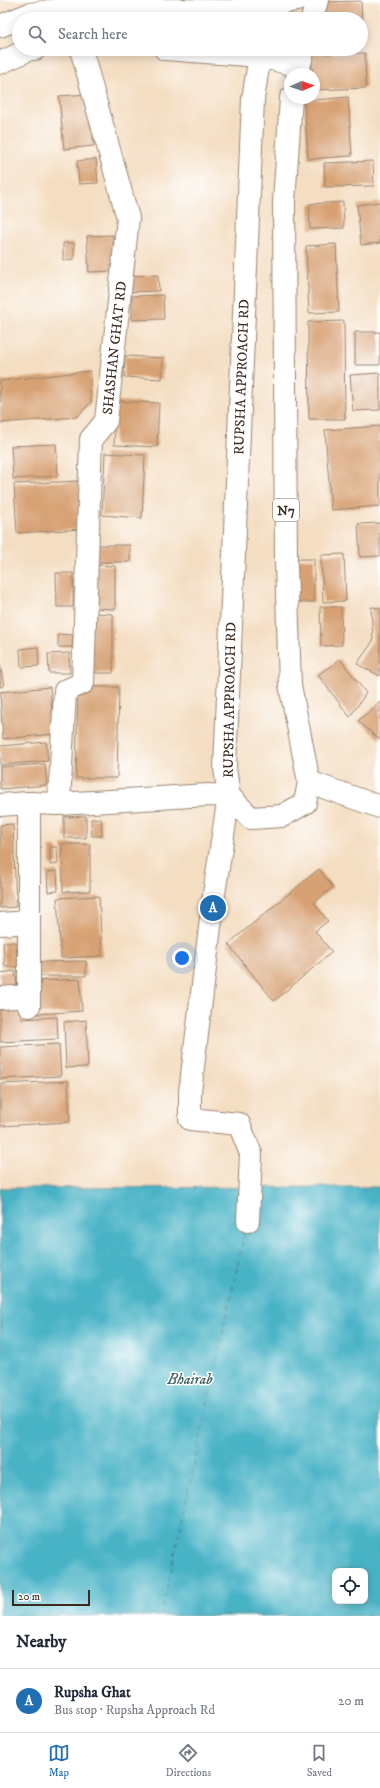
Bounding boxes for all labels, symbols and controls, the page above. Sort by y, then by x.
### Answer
search box [12,12,368,56]
icon: search [26,23,48,45]
text: Search here [58,25,127,44]
north arrow [284,68,320,104]
street label: SHASHAN GHAT RD [99,280,131,416]
street label: RUPSHA APPROACH RD [230,299,254,455]
road number: N7 [273,499,299,521]
street label: RUPSHA APPROACH RD [220,622,240,778]
pin: A [200,893,226,923]
your location [172,948,192,968]
water label: Bhairab [166,1370,213,1389]
map controls [332,1568,368,1604]
button: locate [332,1568,368,1604]
scale bar [12,1588,90,1607]
text: 20 m [18,1590,40,1604]
text: Nearby [16,1631,66,1653]
text: Rupsha Ghat [54,1683,131,1702]
text: A [25,1693,33,1709]
text: 20 m [338,1693,364,1709]
text: Bus stop · Rupsha Approach Rd [54,1702,215,1718]
tab: Map [48,1742,70,1780]
tab: Directions [166,1742,211,1780]
tab: Saved [307,1742,332,1780]

